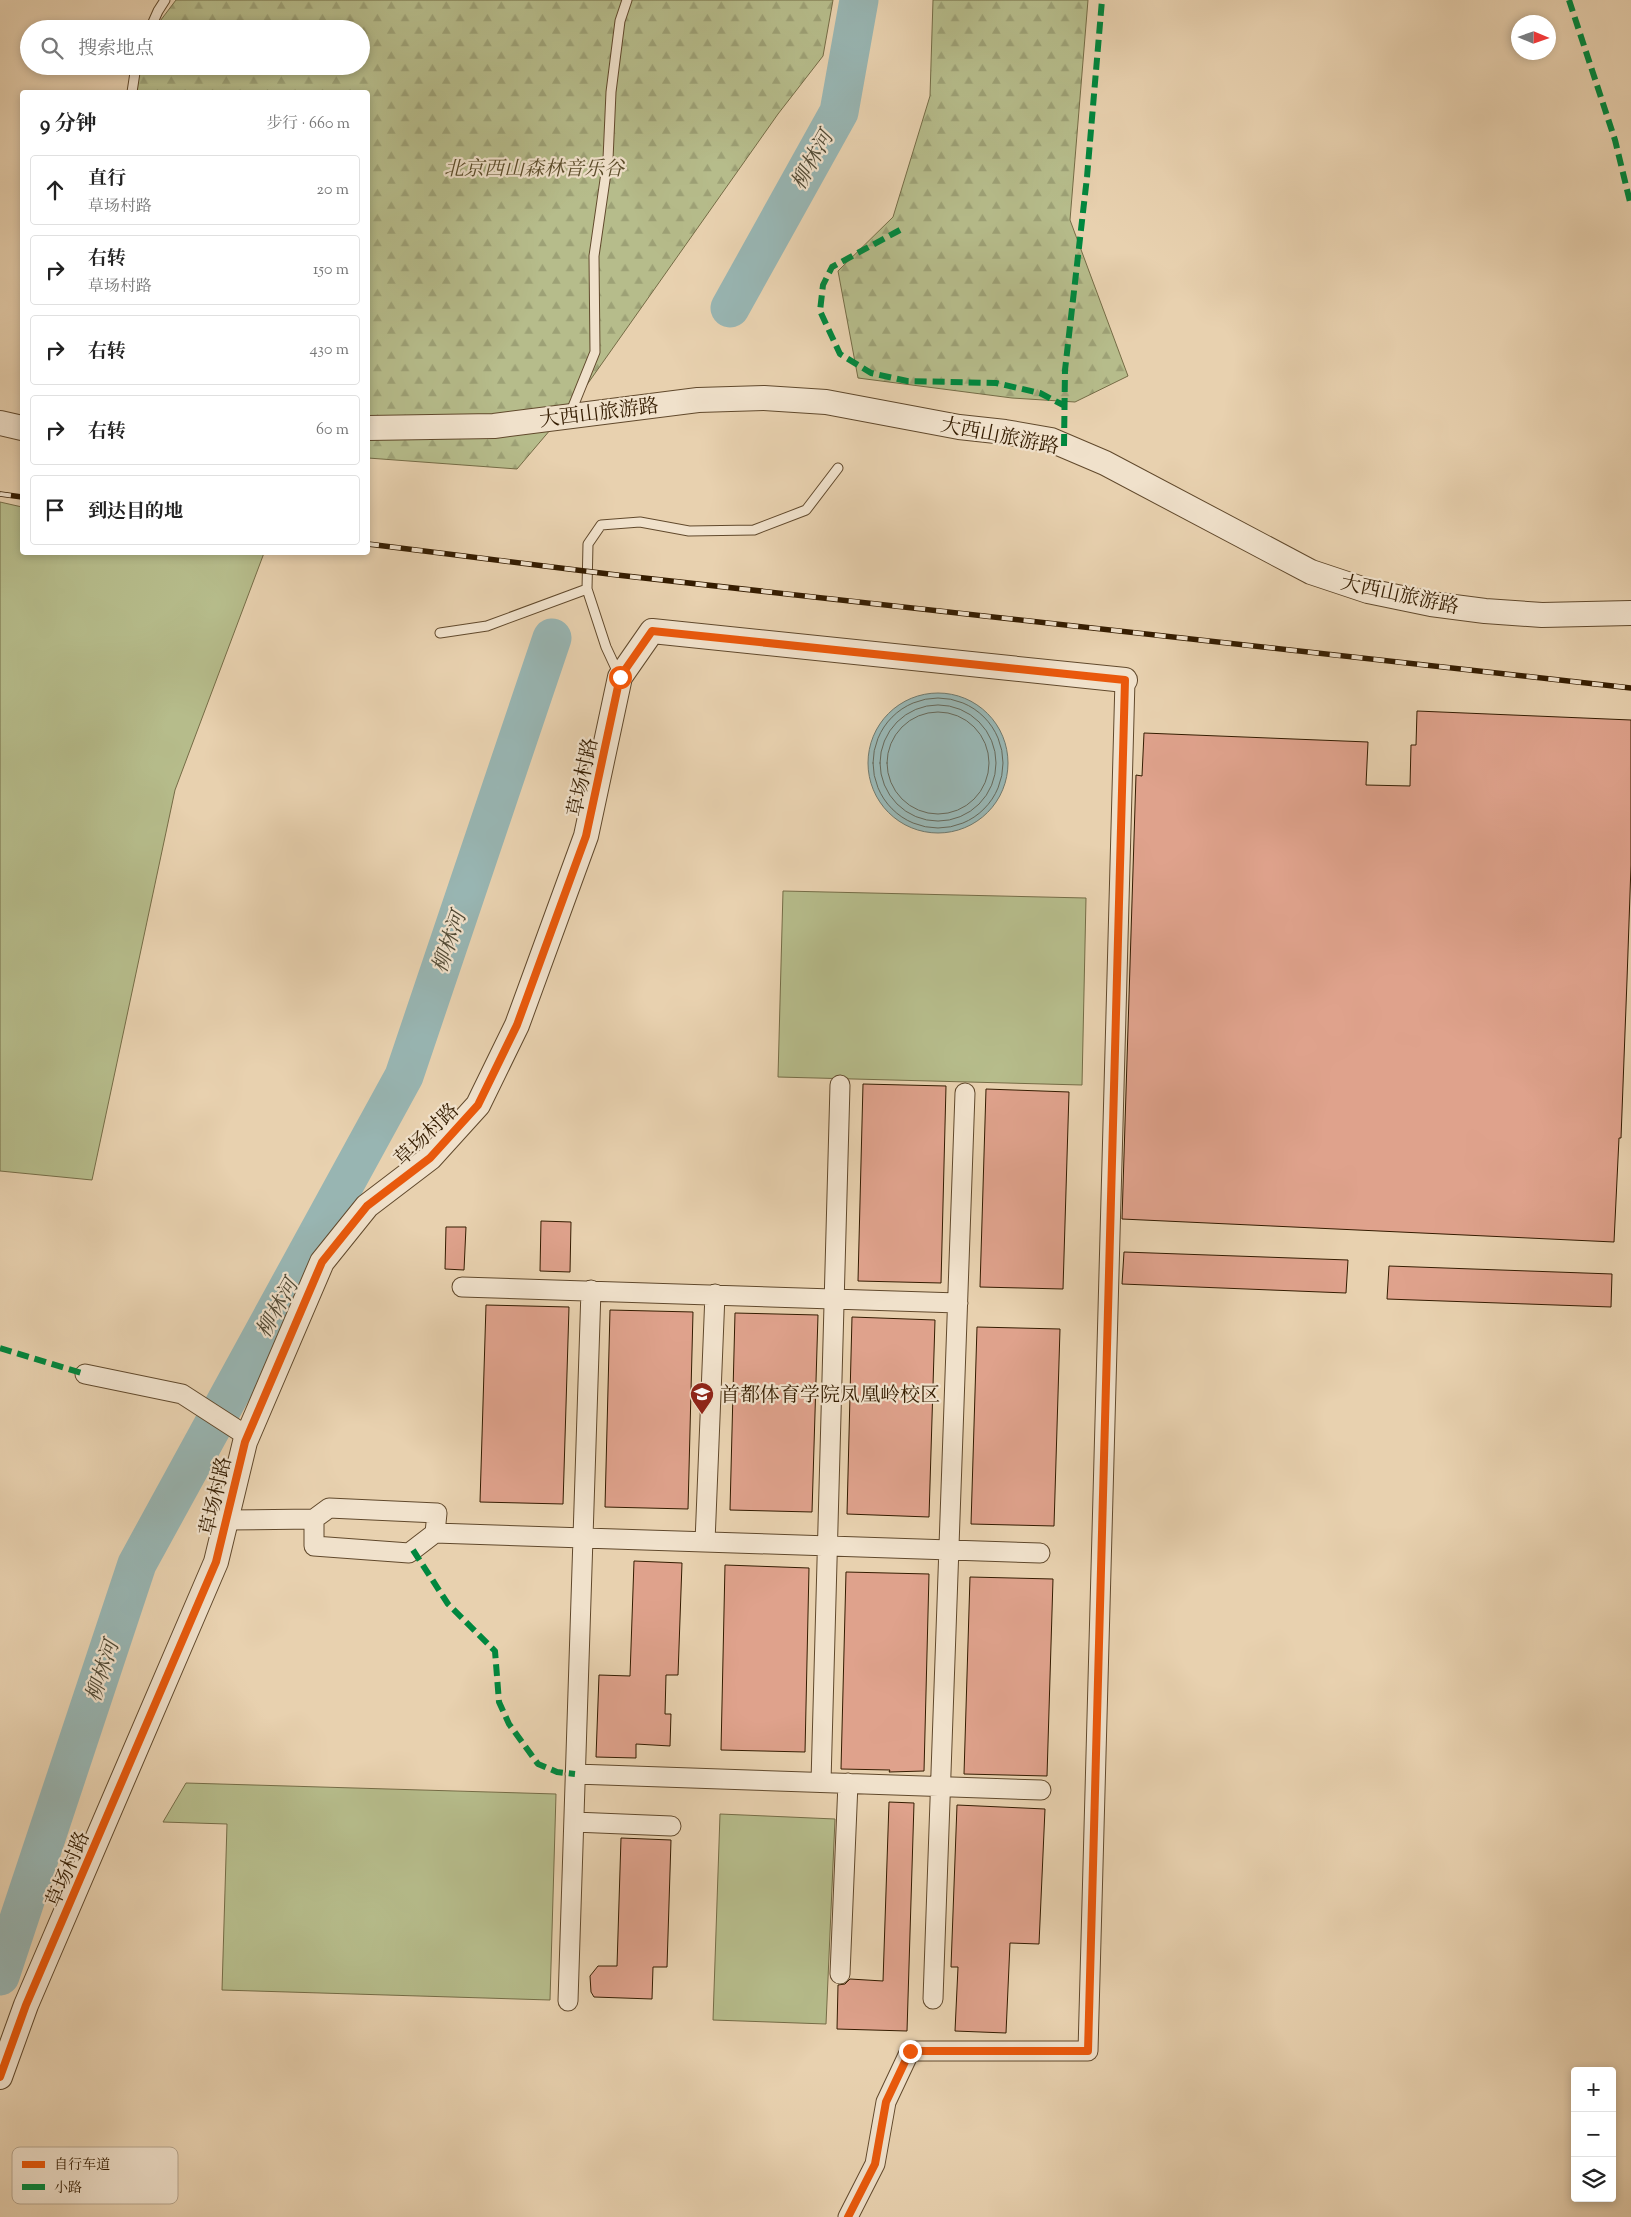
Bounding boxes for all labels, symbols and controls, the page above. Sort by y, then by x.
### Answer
north arrow [1511,15,1556,60]
search box [20,20,370,75]
icon: search [38,34,66,62]
text: 搜索地点 [78,36,154,63]
text: 9 分钟 [40,110,97,140]
text: 步行 · 660 m [266,113,350,136]
water label: 柳林河 [785,123,844,196]
park label: 北京西山森林音乐谷 [444,156,625,185]
text: 直行 [88,166,126,193]
icon: ahead [41,176,69,204]
text: 20 m [316,179,349,202]
text: 草场村路 [88,196,152,219]
text: 右转 [88,246,126,273]
icon: right [41,256,69,284]
text: 150 m [313,259,349,282]
text: 草场村路 [88,276,152,299]
icon: right [41,336,69,364]
text: 右转 [88,339,126,366]
text: 430 m [310,339,349,362]
street label: 大西山旅游路 [538,393,661,436]
street label: 大西山旅游路 [938,412,1061,463]
icon: right [41,416,69,444]
text: 右转 [88,419,126,446]
text: 60 m [316,419,349,442]
icon: arrive [41,496,69,524]
text: 到达目的地 [88,499,183,526]
street label: 大西山旅游路 [1338,570,1461,623]
route start [609,666,632,689]
street label: 草场村路 [562,735,607,820]
water label: 柳林河 [426,904,477,977]
street label: 草场村路 [389,1098,467,1174]
water label: 柳林河 [250,1271,309,1344]
school or university icon: 首都体育学院凤凰岭校区 [689,1381,715,1415]
place label: 首都体育学院凤凰岭校区 [720,1382,940,1411]
street label: 草场村路 [194,1454,241,1539]
water label: 柳林河 [80,1633,129,1706]
street label: 草场村路 [40,1827,98,1912]
route end [899,2040,922,2063]
map controls [1571,2067,1616,2202]
button: + [1571,2067,1616,2112]
button: − [1571,2112,1616,2157]
legend [12,2147,178,2204]
text: 自行车道 [54,2156,110,2176]
button: layers [1571,2157,1616,2202]
text: 小路 [54,2179,82,2199]

